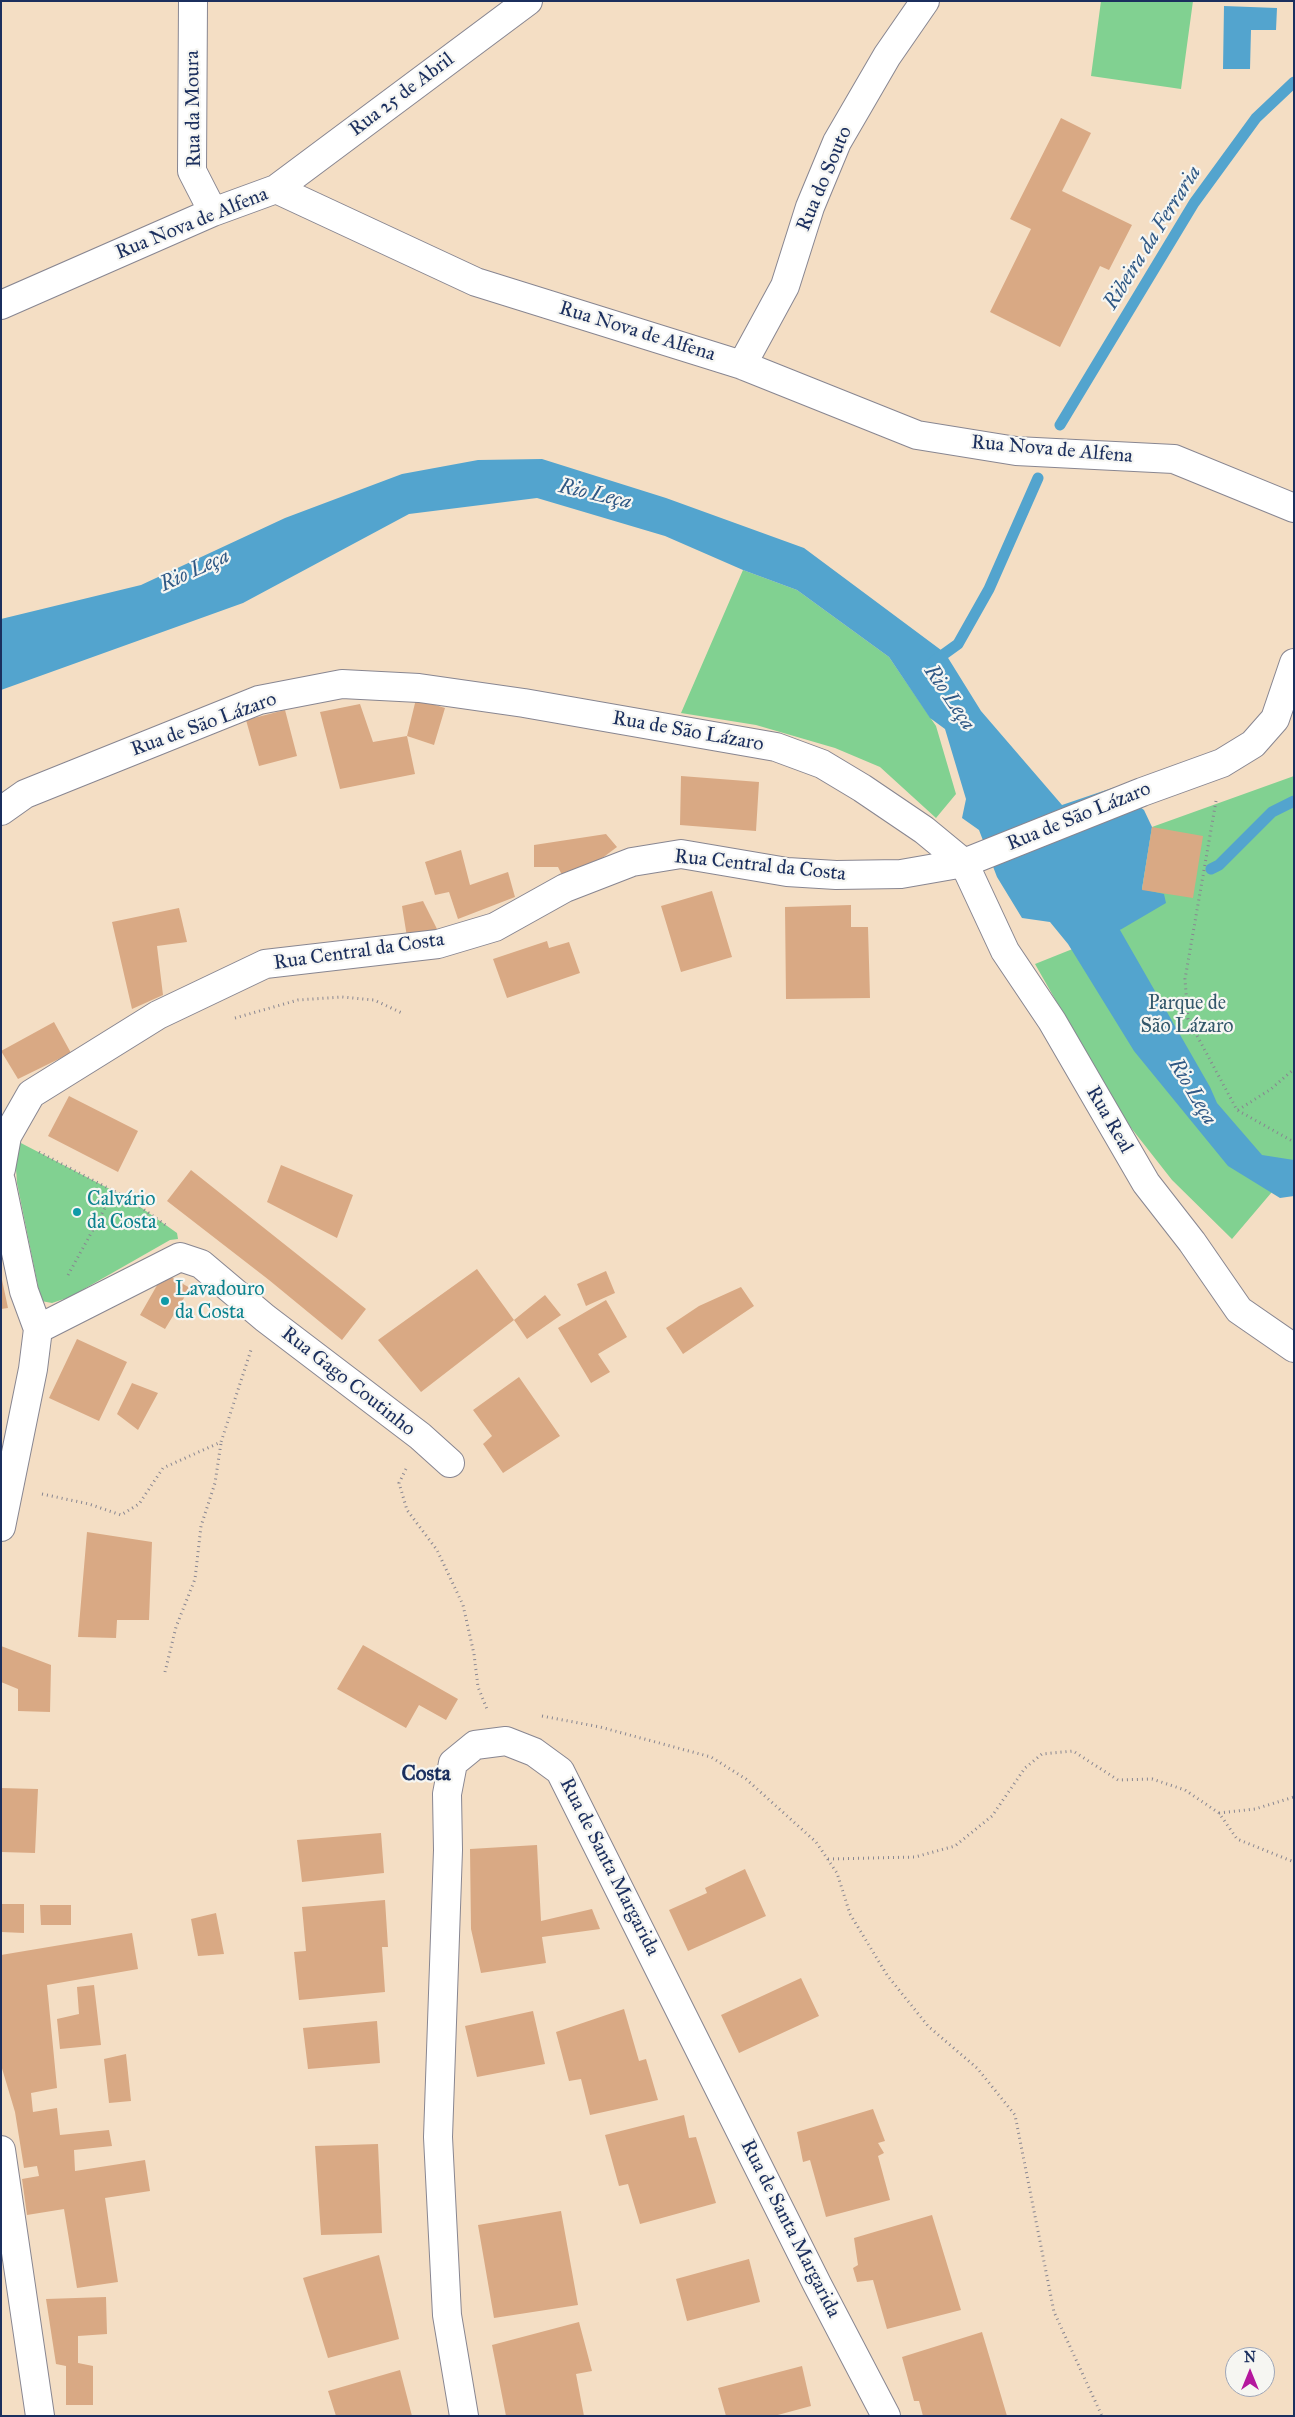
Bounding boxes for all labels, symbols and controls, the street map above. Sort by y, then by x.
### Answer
street label: Rua 25 de Abril [345,48,459,142]
street label: Rua da Moura [181,50,207,168]
street label: Rua do Souto [792,123,858,235]
water label: Ribeira da Ferraria [1099,162,1207,314]
street label: Rua Nova de Alfena [112,183,272,265]
street label: Rua Nova de Alfena [556,297,718,367]
street label: Rua Nova de Alfena [970,431,1134,469]
water label: Rio Leça [556,474,634,516]
water label: Rio Leça [156,544,234,598]
water label: Rio Leça [918,660,980,736]
street label: Rua de São Lázaro [128,688,280,762]
street label: Rua de São Lázaro [611,707,765,757]
street label: Rua de São Lázaro [1004,777,1154,857]
street label: Rua Central da Costa [673,845,847,887]
street label: Rua Central da Costa [272,928,446,976]
park label: Parque de São Lázaro [1140,992,1234,1039]
water label: Rio Leça [1162,1054,1222,1130]
street label: Rua Real [1080,1082,1138,1158]
place label: Calvário da Costa [87,1188,156,1235]
marker: Calvário da Costa [71,1206,83,1218]
place label: Lavadouro da Costa [175,1278,265,1325]
marker: Lavadouro da Costa [159,1295,171,1307]
street label: Rua Gago Coutinho [276,1322,420,1442]
district label: Costa [401,1762,451,1788]
street label: Rua de Santa Margarida [554,1774,664,1960]
street label: Rua de Santa Margarida [735,2136,845,2322]
north arrow [1225,2347,1275,2397]
text: N [1244,2349,1256,2366]

